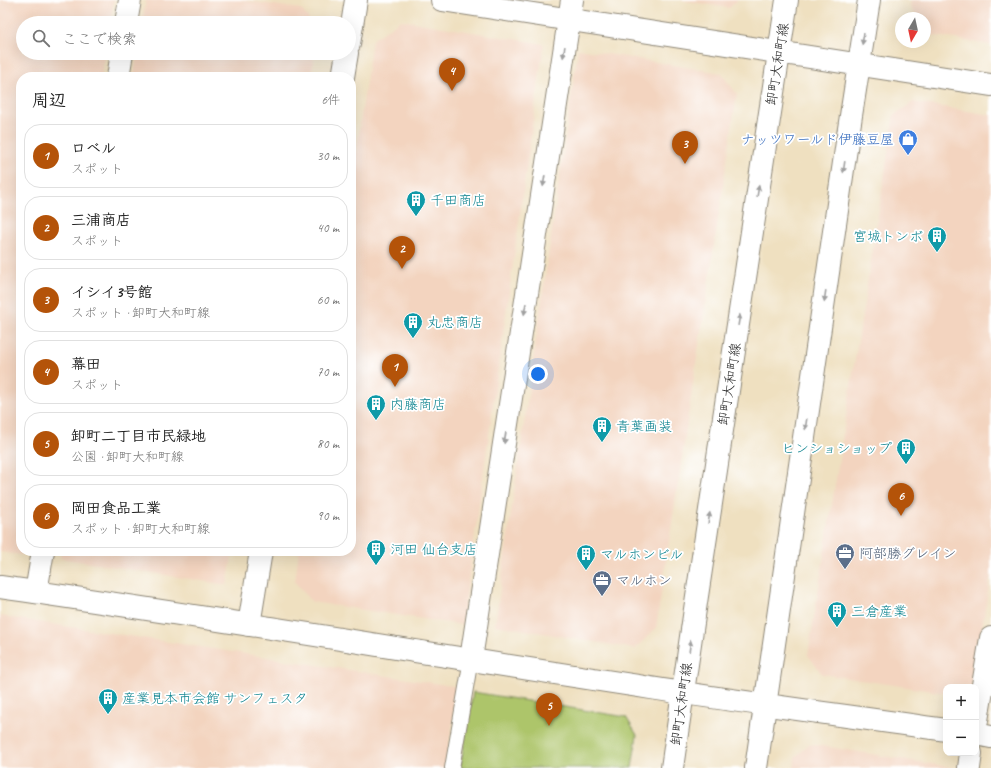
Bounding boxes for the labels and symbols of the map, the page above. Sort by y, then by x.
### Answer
north arrow [895,12,931,48]
street label: 卸町大和町線 [763,21,792,107]
one-way arrow [860,32,866,45]
one-way arrow [561,46,567,58]
pin: 4 [439,58,465,91]
shop icon: ナッツワールド伊藤豆屋 [897,128,919,156]
pin: 3 [672,131,698,164]
place label: ナッツワールド伊藤豆屋 [741,131,894,148]
one-way arrow [841,161,847,173]
one-way arrow [541,175,547,187]
one-way arrow [755,185,761,197]
building icon: 千田商店 [405,189,427,217]
place label: 千田商店 [430,192,486,209]
building icon: 宮城トンボ [926,225,948,253]
place label: 宮城トンボ [853,228,923,245]
pin: 2 [389,236,415,269]
one-way arrow [822,290,828,302]
one-way arrow [521,303,527,315]
building icon: 丸忠商店 [402,311,424,339]
place label: 丸忠商店 [427,314,483,331]
one-way arrow [736,314,742,326]
street label: 卸町大和町線 [715,341,744,427]
pin: 1 [382,354,408,387]
your location [528,364,548,384]
building icon: 内藤商店 [365,393,387,421]
place label: 内藤商店 [390,396,446,413]
building icon: 青葉画装 [591,415,613,443]
place label: 青葉画装 [616,418,672,435]
one-way arrow [803,418,809,430]
one-way arrow [502,432,508,444]
building icon: ヒンショショップ [895,437,917,465]
place label: ヒンショショップ [781,440,892,457]
pin: 6 [888,483,914,516]
one-way arrow [706,512,712,524]
building icon: 河田 仙台支店 [365,538,387,566]
place label: 河田 仙台支店 [390,541,477,558]
office icon: 阿部勝グレイン [834,542,856,570]
building icon: マルホンビル [575,543,597,571]
place label: 阿部勝グレイン [859,545,956,562]
place label: マルホンビル [600,546,683,563]
office icon: マルホン [591,569,613,597]
place label: マルホン [616,572,672,589]
building icon: 三倉産業 [826,600,848,628]
place label: 三倉産業 [851,603,907,620]
one-way arrow [687,640,693,652]
street label: 卸町大和町線 [667,661,696,747]
building icon: 産業見本市会館 サンフェスタ [97,687,119,715]
place label: 産業見本市会館 サンフェスタ [122,690,308,707]
pin: 5 [536,693,562,726]

